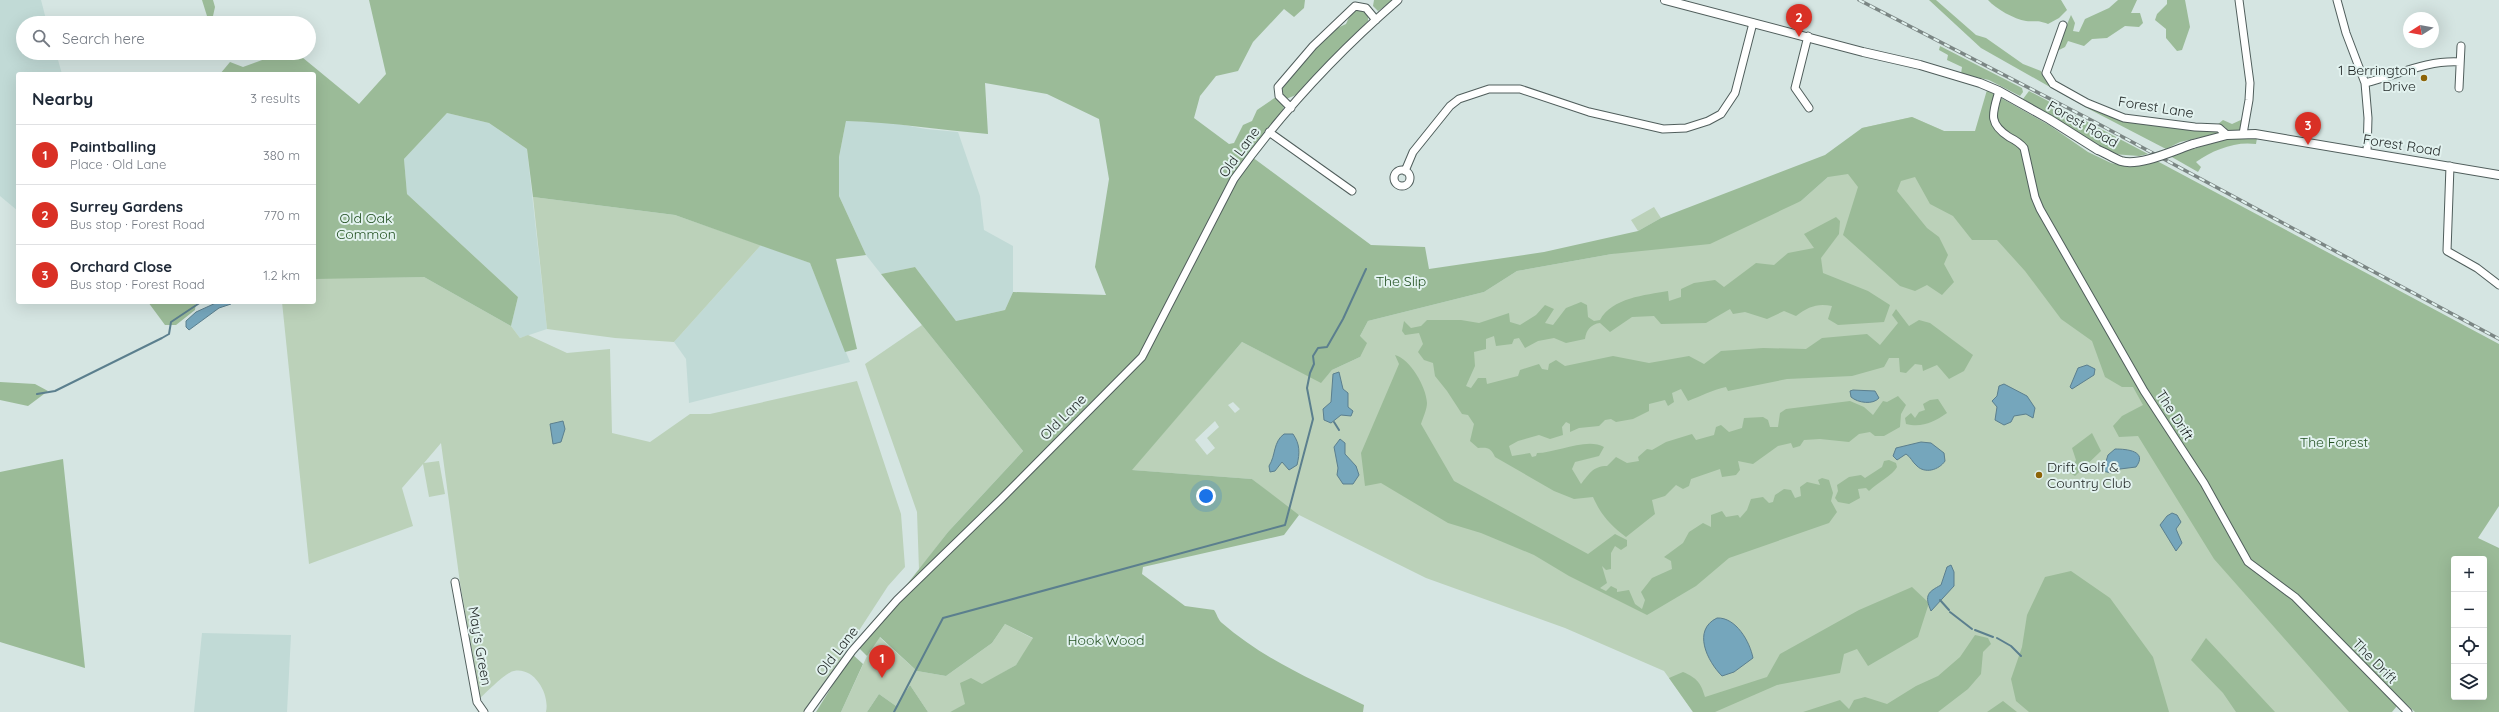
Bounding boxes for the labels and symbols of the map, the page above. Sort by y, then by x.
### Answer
pin: 2 [1786,4,1812,37]
north arrow [2403,12,2439,48]
place label: 1 Berrington Drive [2338,61,2416,95]
marker: 1 Berrington Drive [2419,73,2429,83]
street label: Forest Lane [2117,92,2195,122]
street label: Forest Road [2044,96,2122,152]
pin: 3 [2295,112,2321,145]
street label: Old Lane [1215,123,1263,181]
street label: Forest Road [2362,130,2442,160]
park label: Old Oak Common [336,209,396,243]
park label: The Slip [1376,272,1426,290]
street label: The Drift [2152,386,2198,444]
street label: Old Lane [1036,390,1090,444]
park label: The Forest [2300,433,2369,451]
place label: Drift Golf & Country Club [2047,458,2131,492]
marker: Drift Golf & Country Club [2034,470,2044,480]
your location [1196,486,1216,506]
street label: May's Green [464,605,496,687]
street label: Old Lane [812,623,862,679]
park label: Hook Wood [1067,631,1145,649]
street label: The Drift [2349,635,2401,687]
pin: 1 [869,645,895,678]

